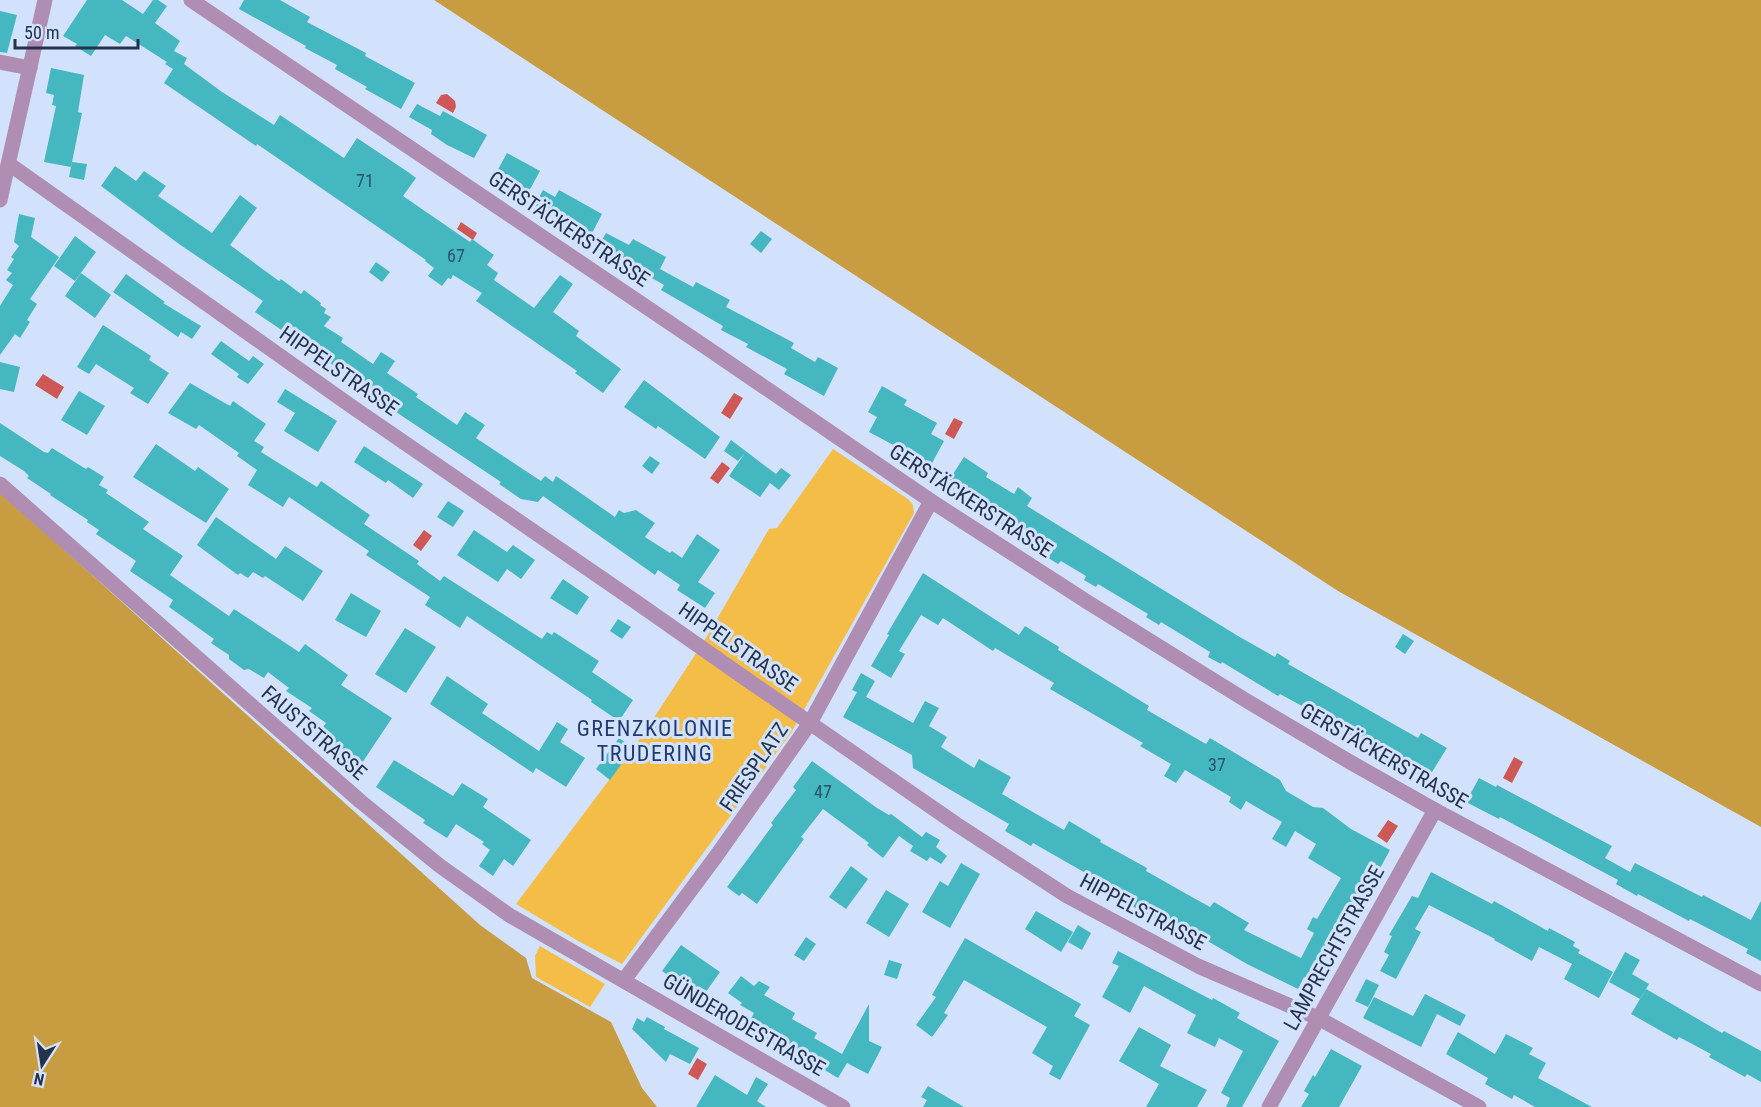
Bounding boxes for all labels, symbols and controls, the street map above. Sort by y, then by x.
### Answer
scale bar [15,12,138,50]
text: 50 m [24,22,59,43]
street label: GERSTÄCKERSTRASSE [484,166,654,292]
house number: 71 [356,170,374,191]
house number: 67 [447,245,465,266]
street label: HIPPELSTRASSE [275,321,403,421]
street label: GERSTÄCKERSTRASSE [885,439,1057,563]
street label: HIPPELSTRASSE [674,597,802,697]
street label: FAUSTSTRASSE [257,681,371,785]
street label: GERSTÄCKERSTRASSE [1296,698,1472,814]
district label: GRENZKOLONIE TRUDERING [577,716,733,766]
street label: FRIESPLATZ [715,718,793,816]
house number: 37 [1208,754,1226,775]
house number: 47 [814,781,832,802]
street label: LAMPRECHTSTRASSE [1279,862,1389,1034]
street label: HIPPELSTRASSE [1076,869,1210,955]
street label: GÜNDERODESTRASSE [659,969,829,1081]
north arrow [12,1035,72,1095]
text: N [32,1069,46,1089]

